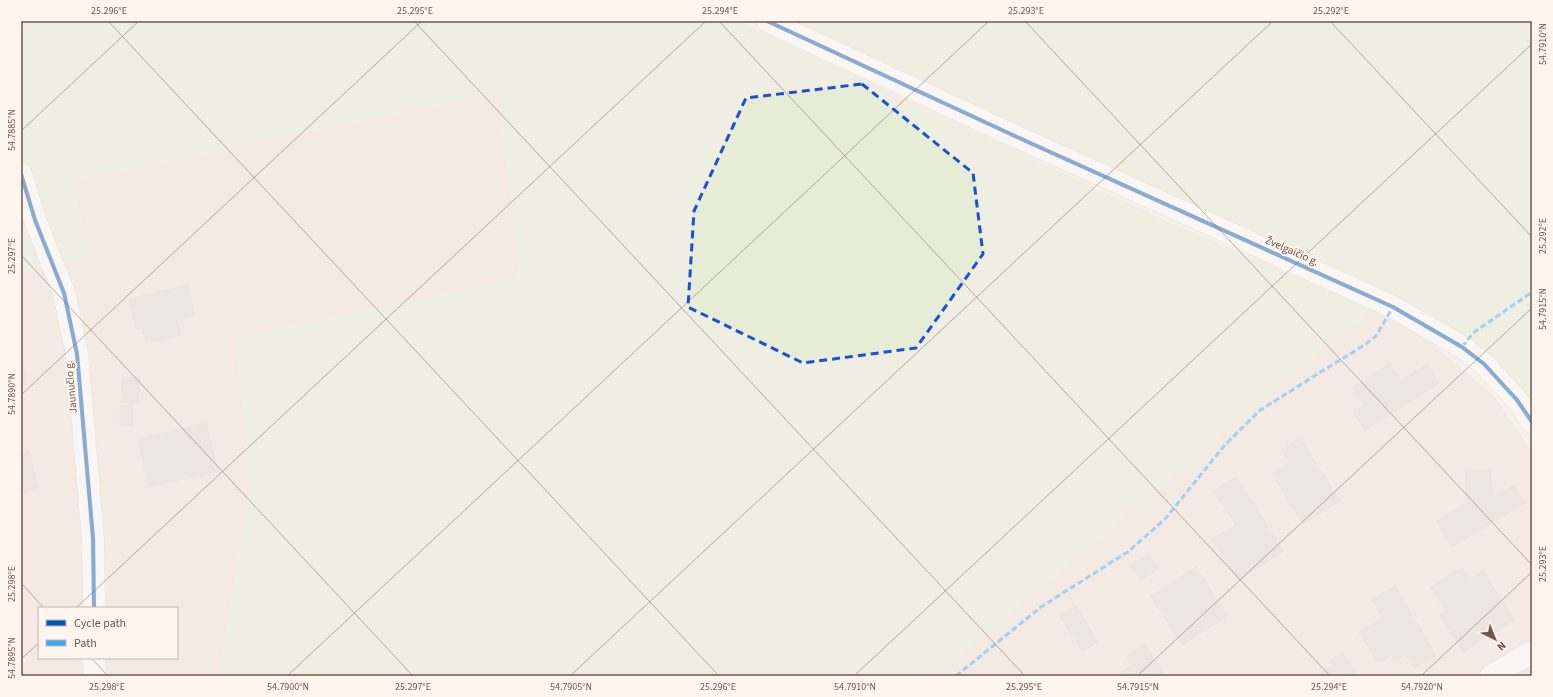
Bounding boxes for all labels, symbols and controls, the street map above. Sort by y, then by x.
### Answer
text: 25.296°E [91,4,127,18]
text: 25.295°E [397,4,433,18]
text: 25.294°E [702,4,738,18]
text: 25.293°E [1008,4,1044,18]
text: 25.292°E [1313,4,1349,18]
text: 54.7910°N [1536,23,1550,65]
text: 54.7885°N [5,109,19,151]
text: 25.292°E [1536,218,1550,254]
street label: Žvelgaičio g. [1263,233,1321,270]
text: 25.297°E [5,238,19,274]
text: 54.7915°N [1536,288,1550,330]
street label: Jaunučio g. [61,360,81,414]
text: 54.7890°N [5,373,19,415]
text: 25.293°E [1536,546,1550,582]
text: 25.298°E [5,566,19,602]
legend [38,607,178,659]
text: Cycle path [74,615,126,632]
north arrow [1475,619,1515,659]
text: Path [74,635,97,652]
text: 54.7895°N [5,637,19,679]
text: N [1494,638,1509,654]
text: 25.298°E [89,680,125,694]
text: 54.7900°N [267,680,309,694]
text: 25.297°E [395,680,431,694]
text: 54.7905°N [550,680,592,694]
text: 25.296°E [700,680,736,694]
text: 54.7910°N [834,680,876,694]
text: 25.295°E [1006,680,1042,694]
text: 54.7915°N [1117,680,1159,694]
text: 25.294°E [1311,680,1347,694]
text: 54.7920°N [1401,680,1443,694]

